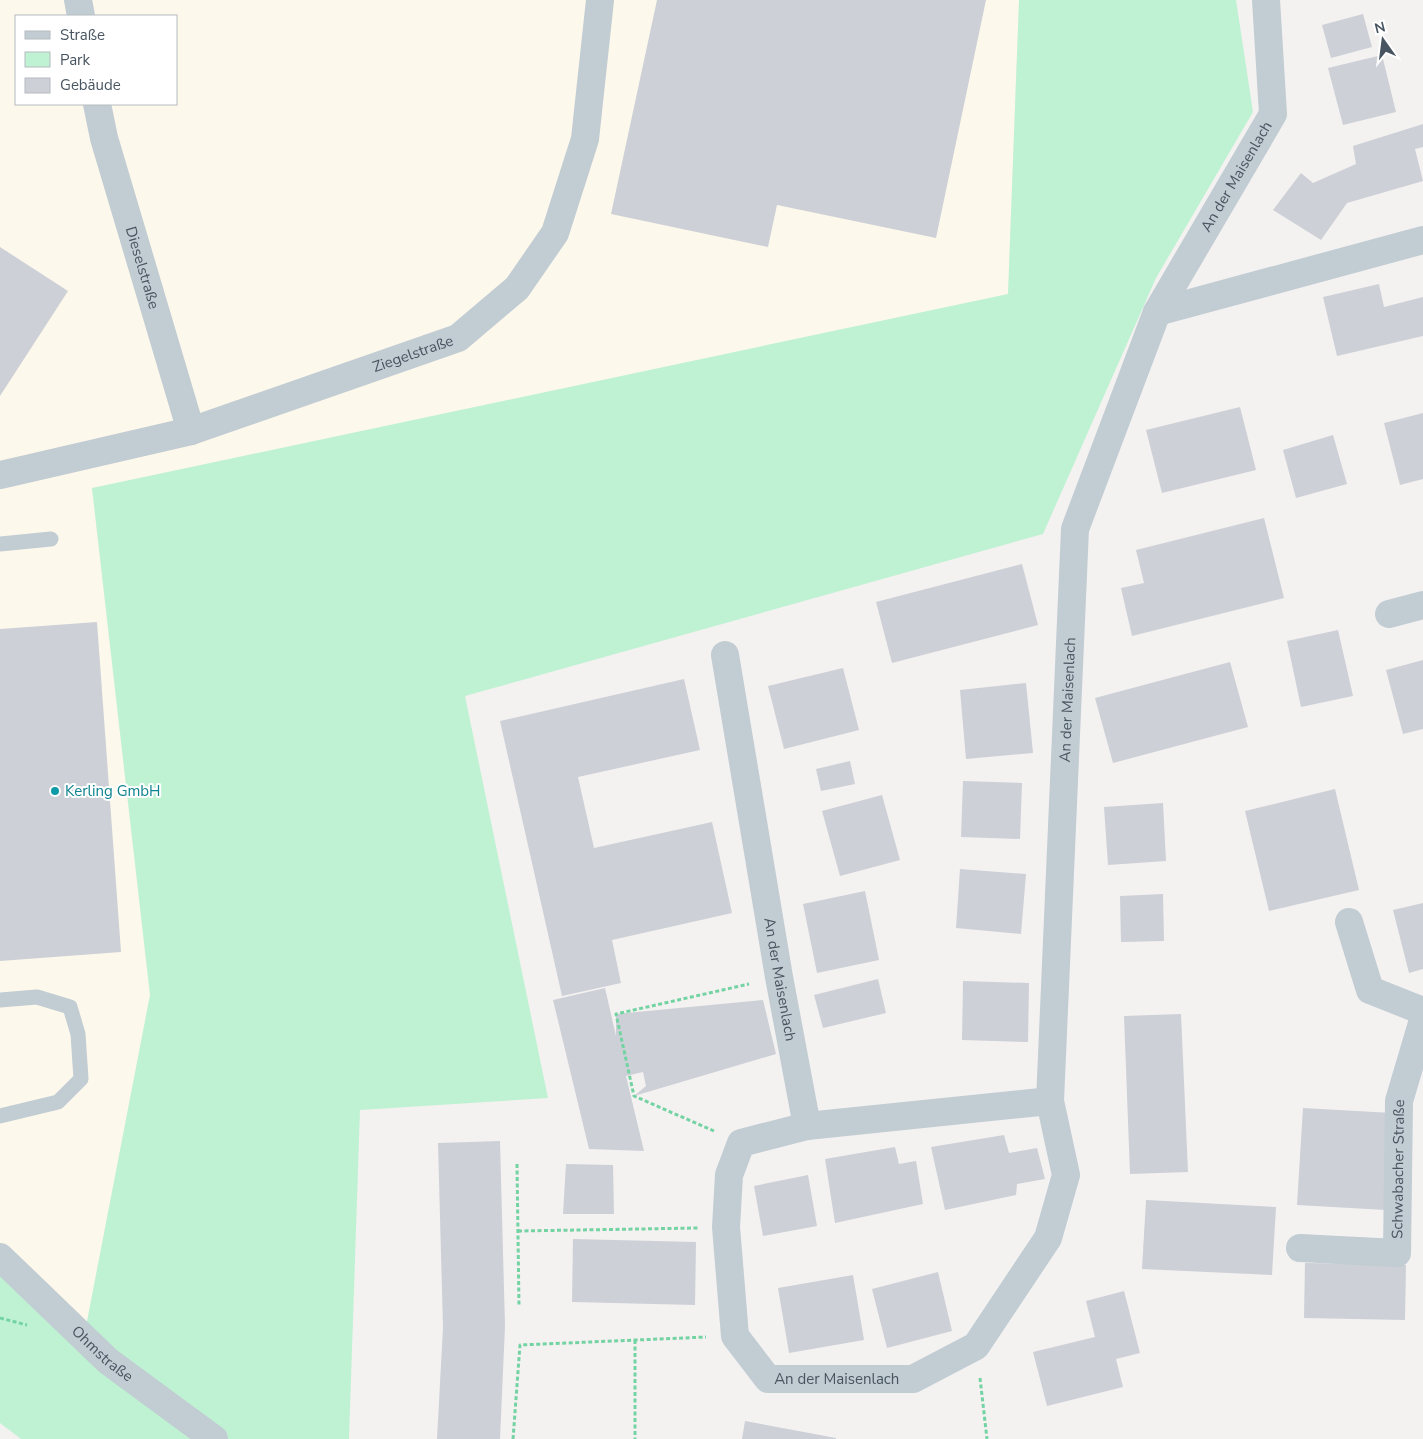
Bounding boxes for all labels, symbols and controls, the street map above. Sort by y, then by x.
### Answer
legend [15,15,178,105]
north arrow [1358,15,1408,65]
text: N [1373,17,1387,38]
text: Straße [60,25,105,45]
text: Park [60,50,90,70]
text: Gebäude [60,75,121,95]
street label: An der Maisenlach [1196,117,1277,236]
street label: Dieselstraße [121,224,164,311]
street label: Ziegelstraße [370,330,456,377]
street label: An der Maisenlach [1055,637,1080,763]
place label: Kerling GmbH [65,781,161,801]
marker: Kerling GmbH [49,785,61,797]
street label: An der Maisenlach [759,916,801,1043]
street label: Schwabacher Straße [1387,1099,1409,1239]
street label: Ohmstraße [67,1321,137,1386]
street label: An der Maisenlach [774,1369,899,1389]

